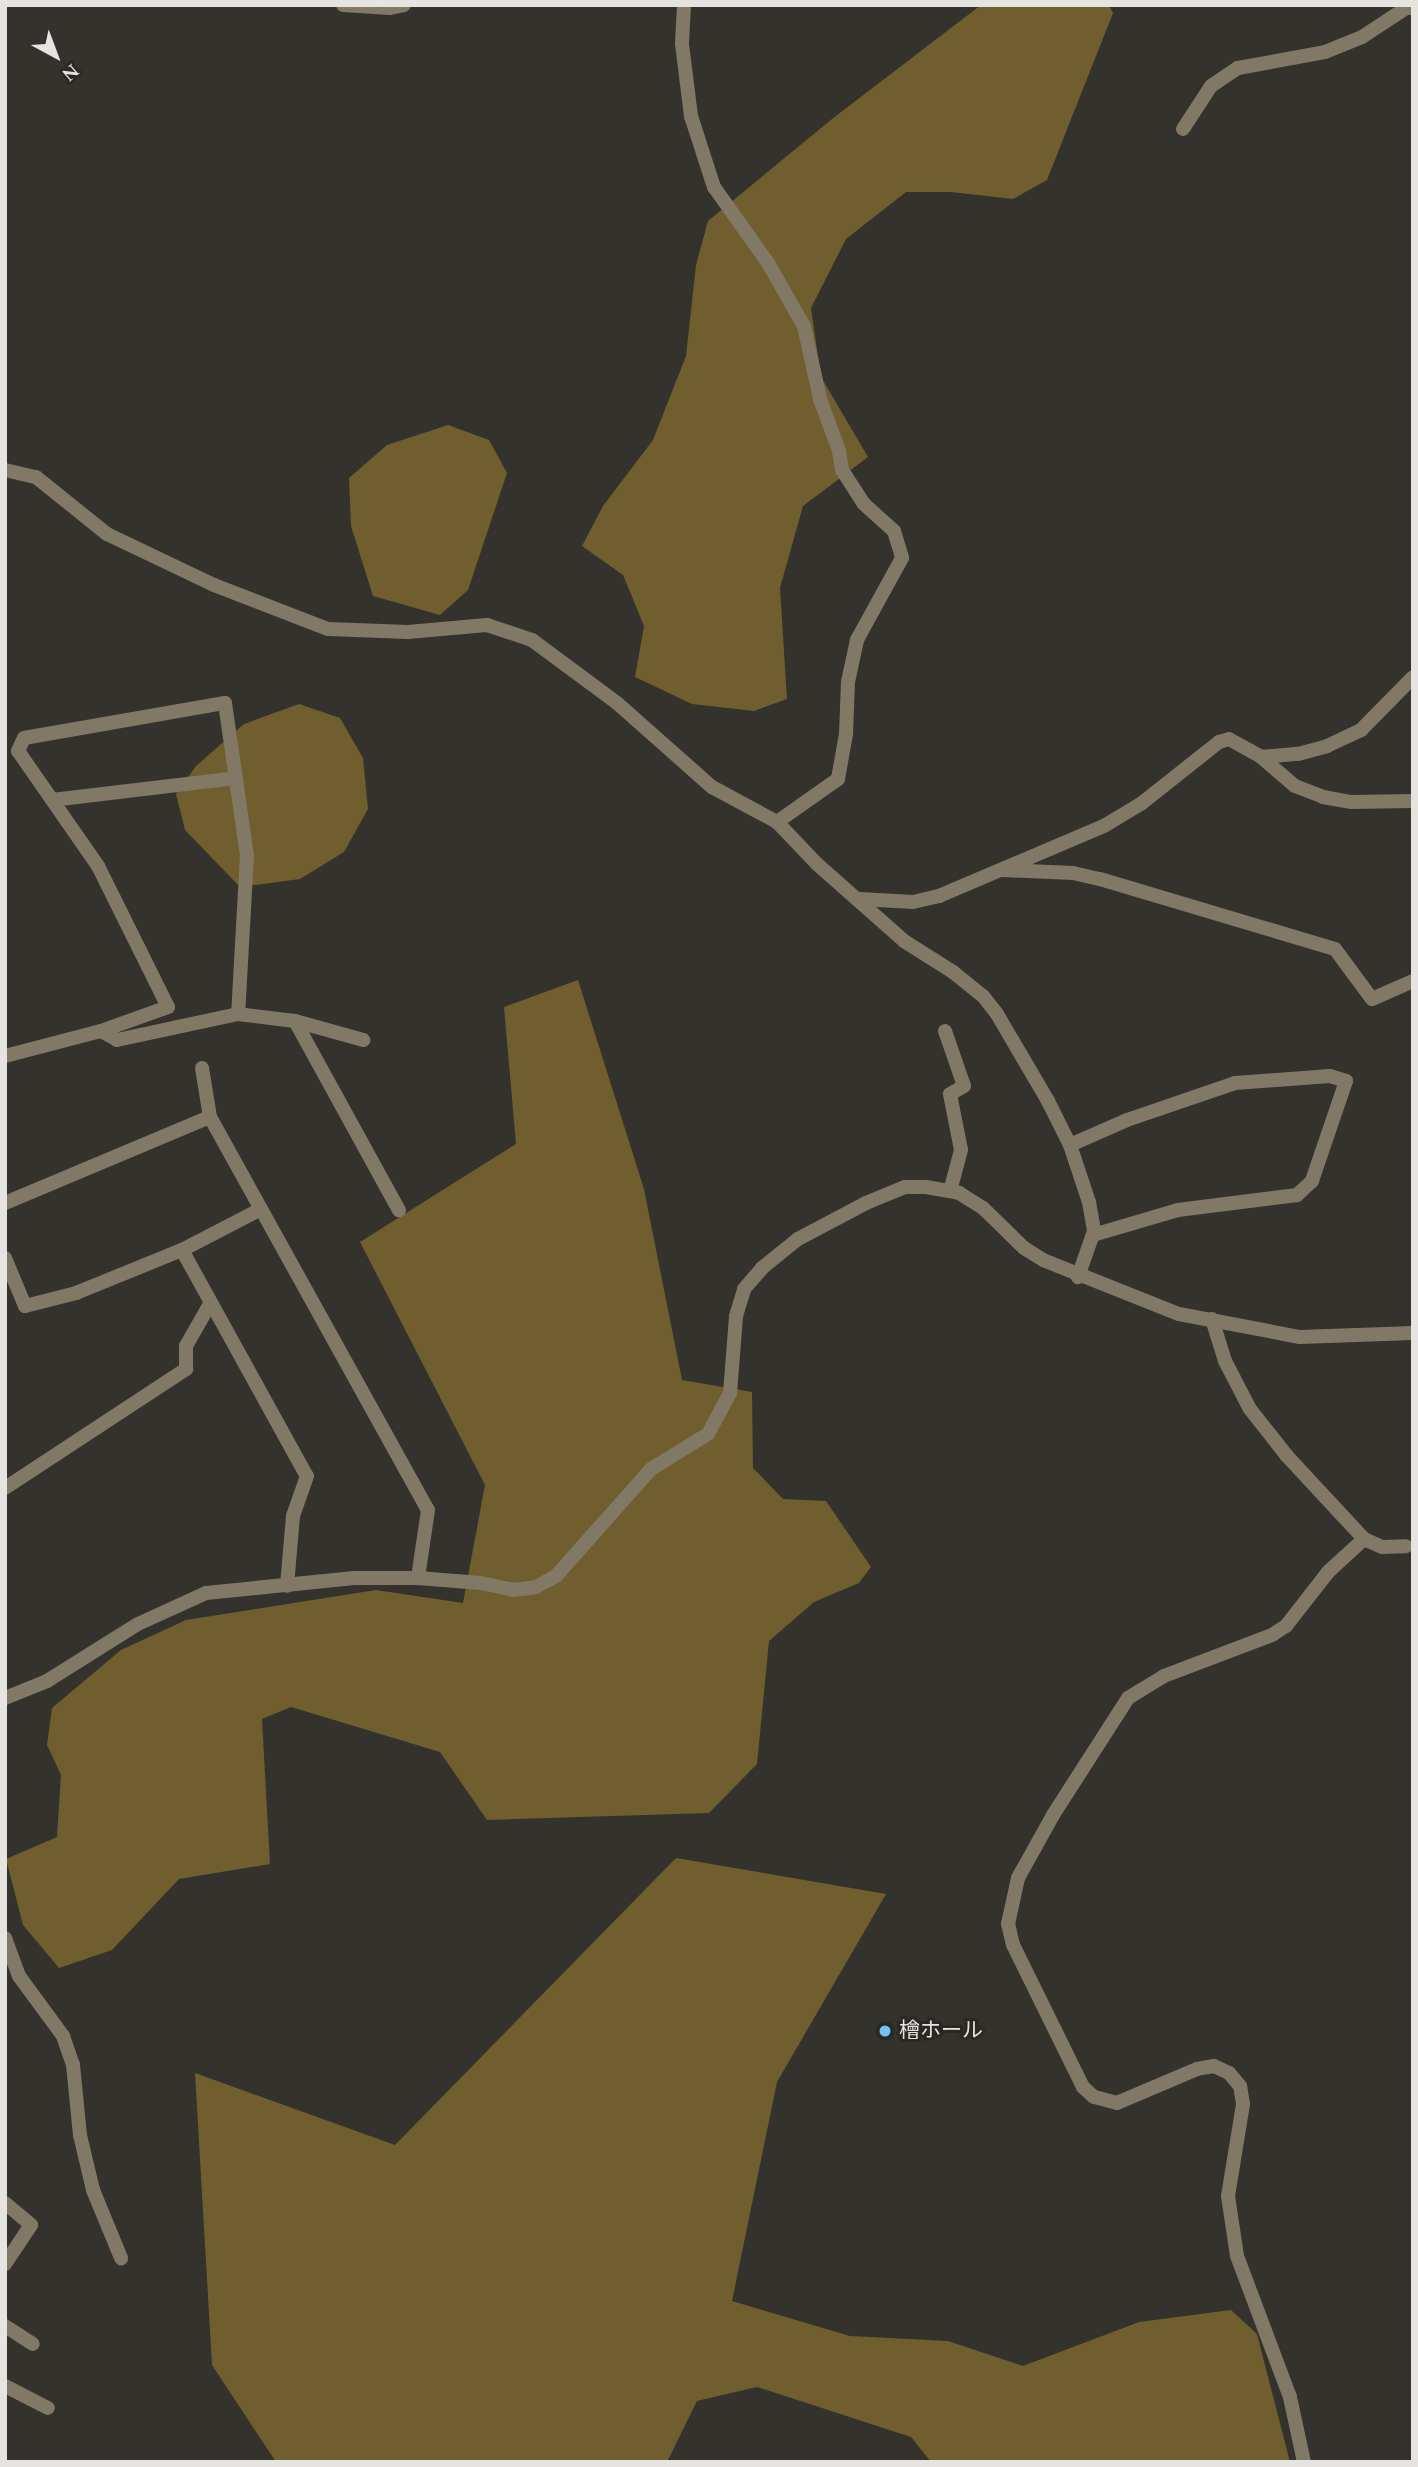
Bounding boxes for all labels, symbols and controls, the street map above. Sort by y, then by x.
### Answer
north arrow [21,21,91,91]
text: N [55,56,85,88]
place label: 檜ホール [899,2018,983,2044]
marker: 檜ホール [877,2023,893,2039]

